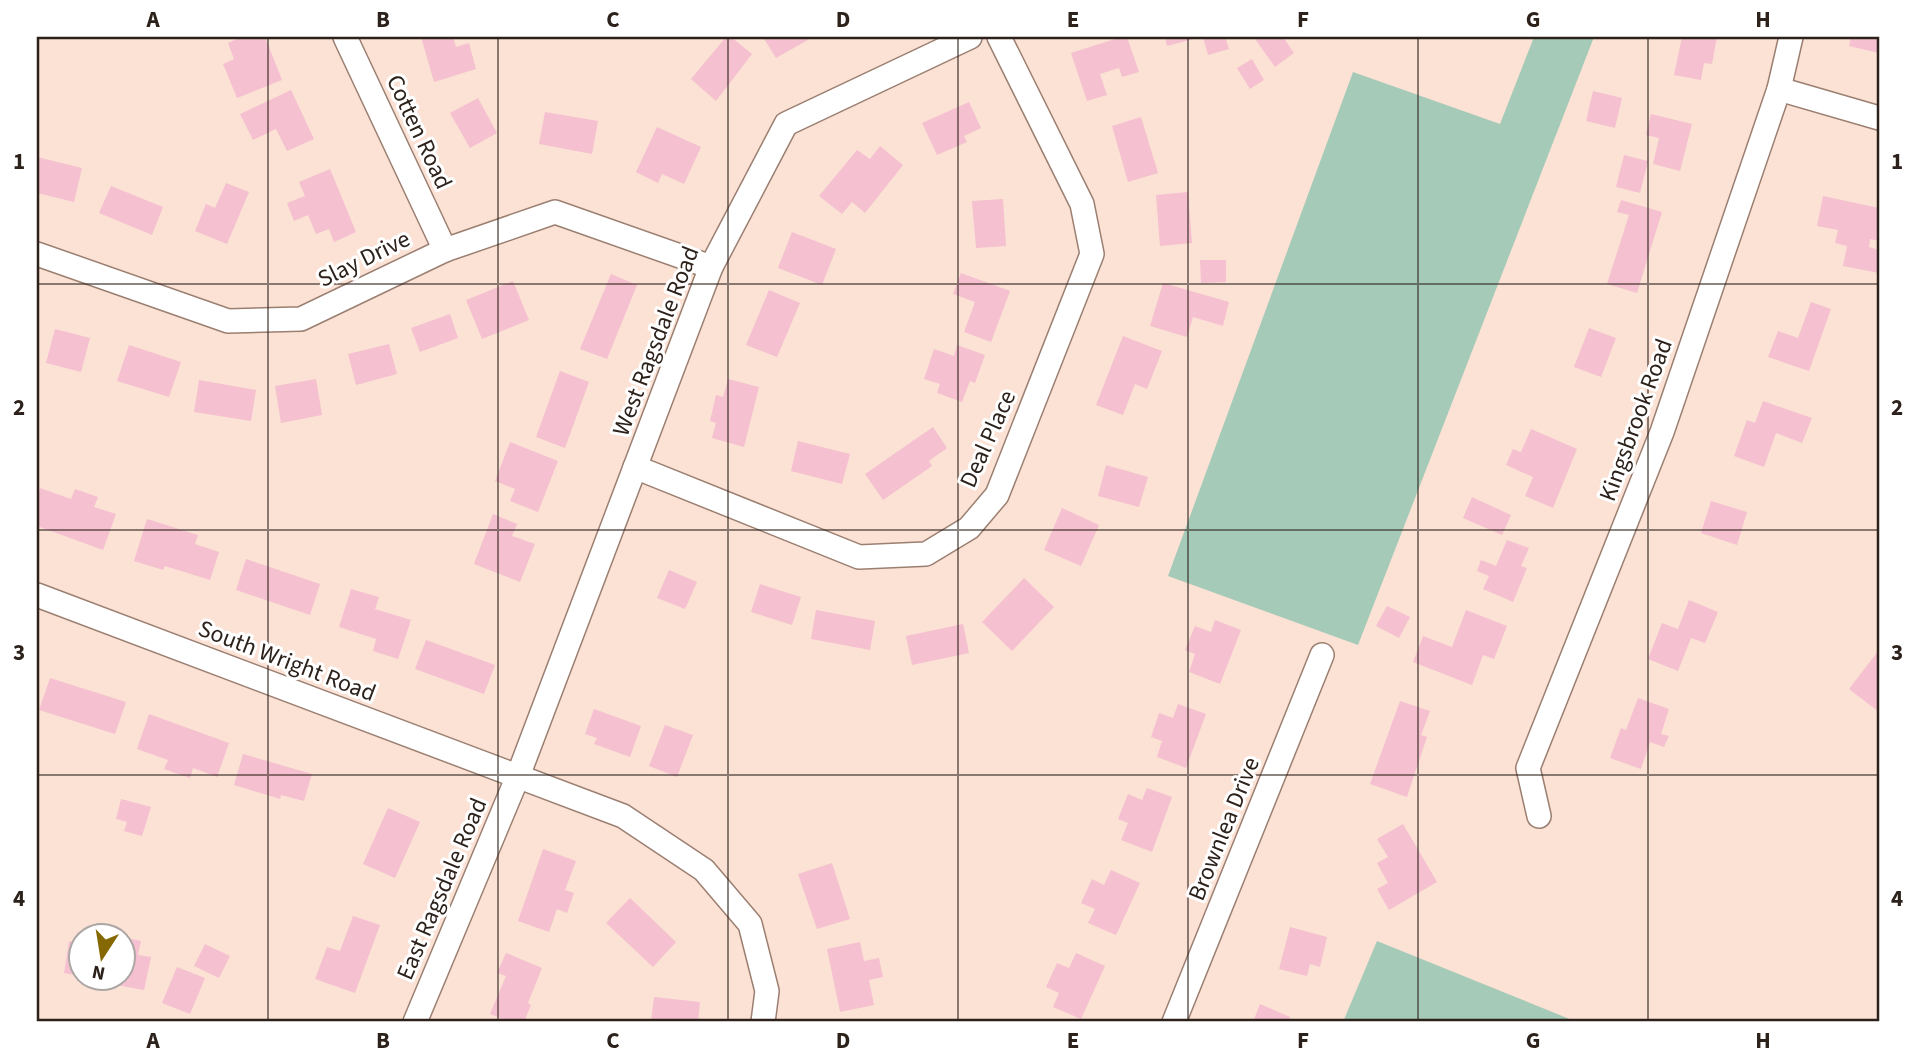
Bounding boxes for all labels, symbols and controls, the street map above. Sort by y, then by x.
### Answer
text: A [145,3,160,36]
text: B [376,3,390,36]
text: C [606,3,620,36]
text: D [836,3,850,36]
text: E [1067,3,1079,36]
text: F [1297,3,1309,36]
text: G [1526,3,1540,36]
text: H [1755,3,1771,36]
street label: Cotten Road [377,69,461,195]
text: 1 [13,145,25,178]
text: 1 [1891,145,1903,178]
street label: Slay Drive [312,222,416,296]
street label: West Ragsdale Road [604,241,708,441]
street label: Kingsbrook Road [1590,334,1682,506]
street label: Deal Place [951,385,1025,493]
text: 2 [13,391,25,424]
text: 2 [1891,391,1903,424]
street label: South Wright Road [193,611,381,711]
text: 3 [13,636,25,669]
text: 3 [1891,636,1903,669]
street label: Brownlea Drive [1179,752,1269,906]
street label: East Ragsdale Road [388,793,496,985]
text: 4 [13,882,25,915]
text: 4 [1891,882,1903,915]
north arrow [66,922,136,992]
text: N [90,958,108,987]
text: A [145,1024,160,1057]
text: B [376,1024,390,1057]
text: C [606,1024,620,1057]
text: D [836,1024,850,1057]
text: E [1067,1024,1079,1057]
text: F [1297,1024,1309,1057]
text: G [1526,1024,1540,1057]
text: H [1755,1024,1771,1057]

